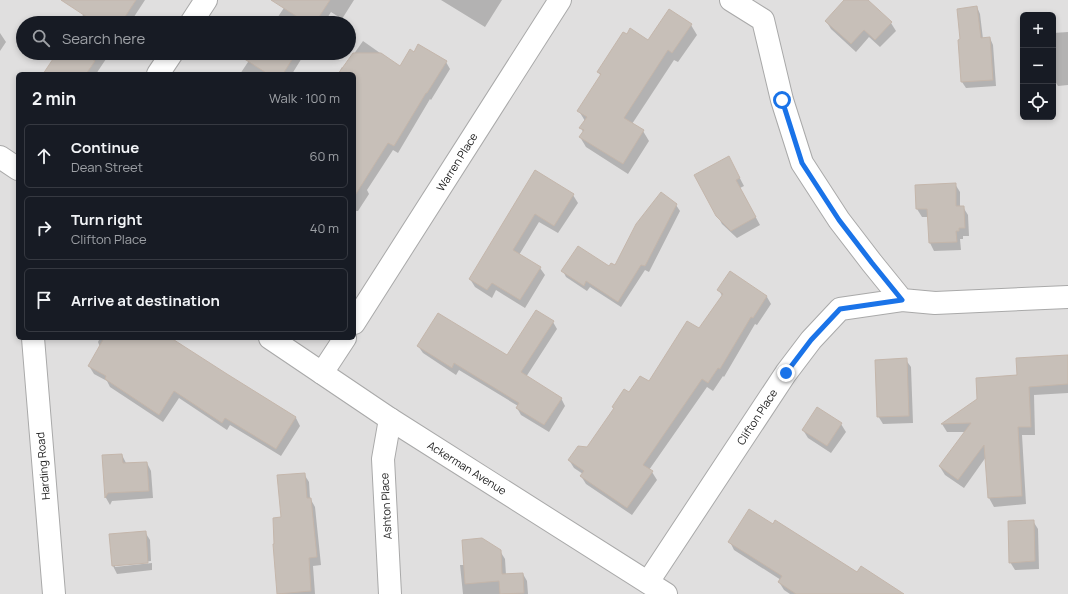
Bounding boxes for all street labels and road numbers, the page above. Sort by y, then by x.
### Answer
street label: Warren Place [433,129,481,194]
street label: Clifton Place [733,385,781,448]
street label: Harding Road [32,432,53,501]
street label: Ackerman Avenue [425,437,510,498]
street label: Ashton Place [376,472,395,540]

